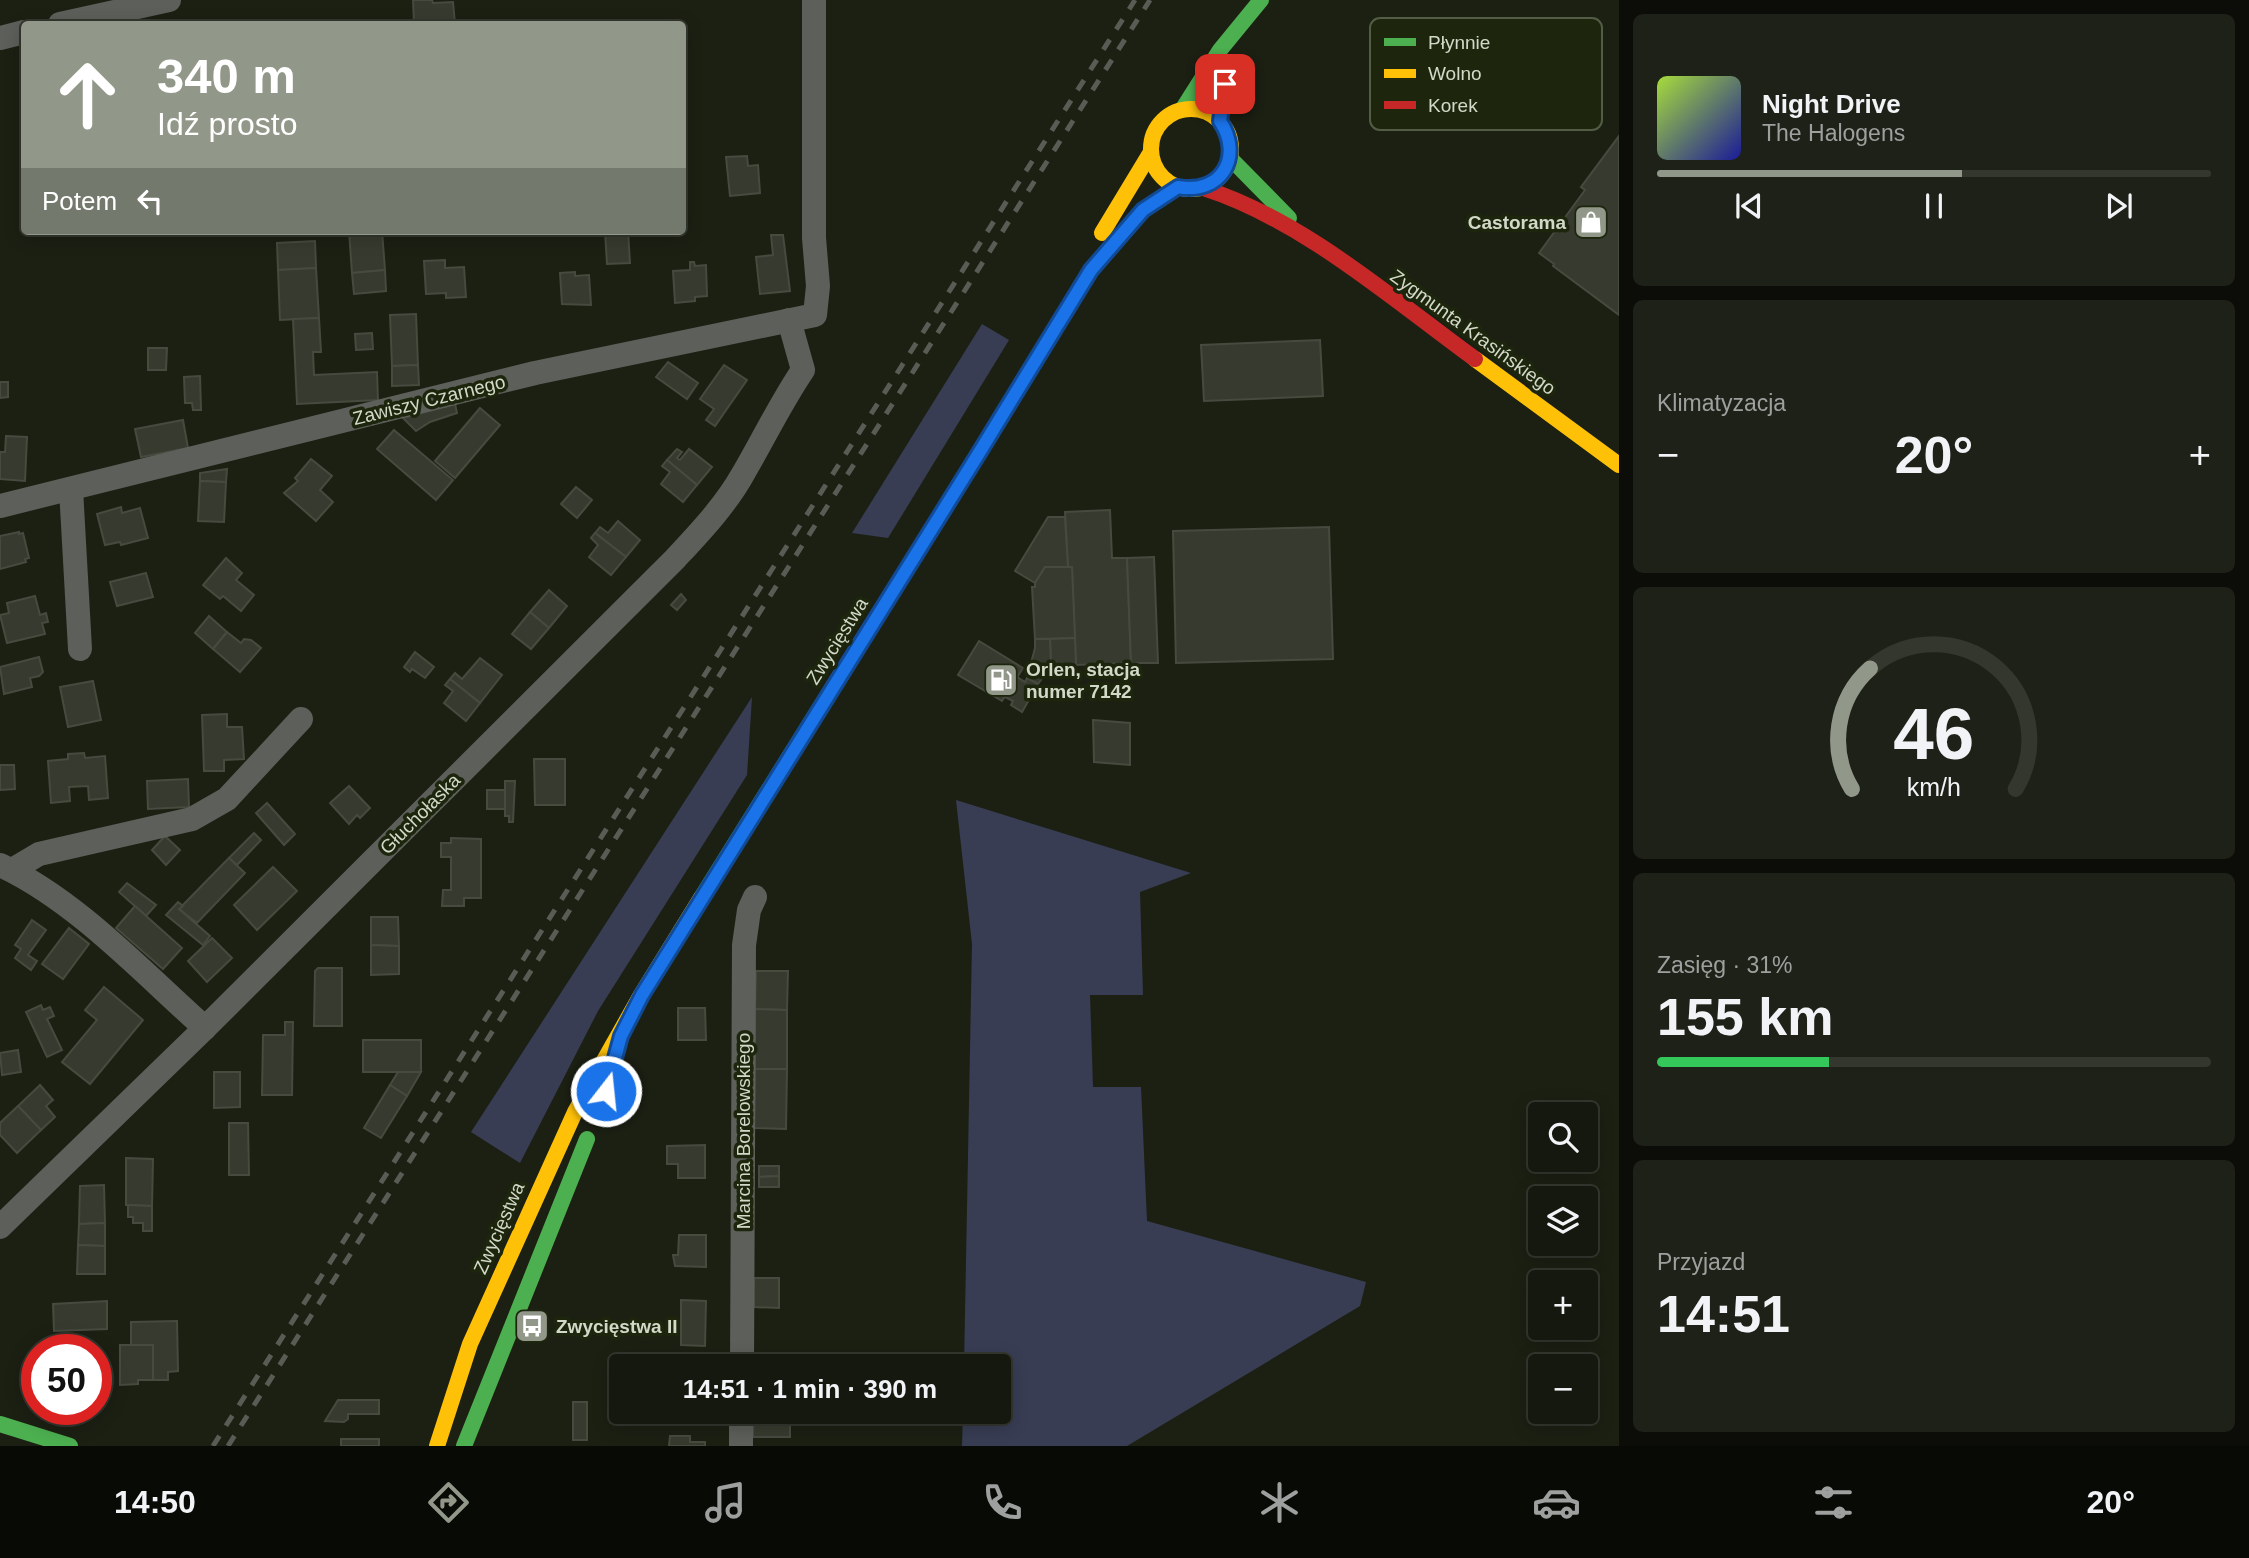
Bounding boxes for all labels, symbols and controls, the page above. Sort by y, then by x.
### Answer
legend [1370,18,1602,130]
text: Płynnie [1428,32,1490,53]
icon: ahead [42,49,133,140]
text: 340 m [157,49,296,103]
pin [1195,54,1255,114]
text: Wolno [1428,63,1482,84]
icon: arrive [1206,65,1244,103]
text: Night Drive [1762,89,1901,119]
text: Korek [1428,95,1478,116]
text: Idź prosto [157,106,298,142]
text: The Halogens [1762,120,1905,146]
icon: left [131,182,169,220]
text: Potem [42,186,117,216]
icon: previous [1730,187,1768,225]
icon: pause [1915,187,1953,225]
icon: next [2100,187,2138,225]
shop icon: Castorama [1572,203,1610,241]
place label: Castorama [1468,212,1566,233]
street label: Zygmunta Krasińskiego [1387,265,1559,399]
street label: Zawiszy Czarnego [351,371,507,429]
text: Klimatyzacja [1657,390,1786,416]
text: 20° [1895,426,1973,484]
text: − [1657,434,1679,476]
text: + [2189,434,2211,476]
street label: Zwycięstwa [802,593,872,688]
place label: Orlen, stacja numer 7142 [1026,659,1140,702]
fuel station icon: Orlen, stacja numer 7142 [982,661,1020,699]
text: 46 [1894,693,1974,774]
street label: Głuchołaska [376,769,465,858]
text: km/h [1907,773,1961,801]
text: Zasięg · 31% [1657,952,1793,978]
text: 155 km [1657,988,1833,1046]
street label: Marcina Borelowskiego [733,1033,754,1229]
position arrow [569,1054,643,1128]
map controls [1528,1102,1598,1424]
button: search [1528,1102,1598,1172]
street label: Zwycięstwa [469,1178,529,1277]
button: layers [1528,1186,1598,1256]
text: Przyjazd [1657,1249,1745,1275]
button: + [1528,1270,1598,1340]
text: 14:51 [1657,1285,1790,1343]
bus stop icon: Zwycięstwa II [513,1307,551,1345]
place label: Zwycięstwa II [556,1316,677,1337]
speed limit sign: 50 [21,1334,112,1425]
button: − [1528,1354,1598,1424]
text: 14:51 · 1 min · 390 m [683,1374,937,1404]
icon: directions [424,1478,473,1527]
icon: music [701,1478,750,1527]
icon: phone [978,1478,1027,1527]
icon: climate [1255,1478,1304,1527]
icon: car [1532,1478,1581,1527]
icon: filters [1809,1478,1858,1527]
text: 14:50 [114,1484,196,1520]
text: 20° [2087,1484,2135,1520]

